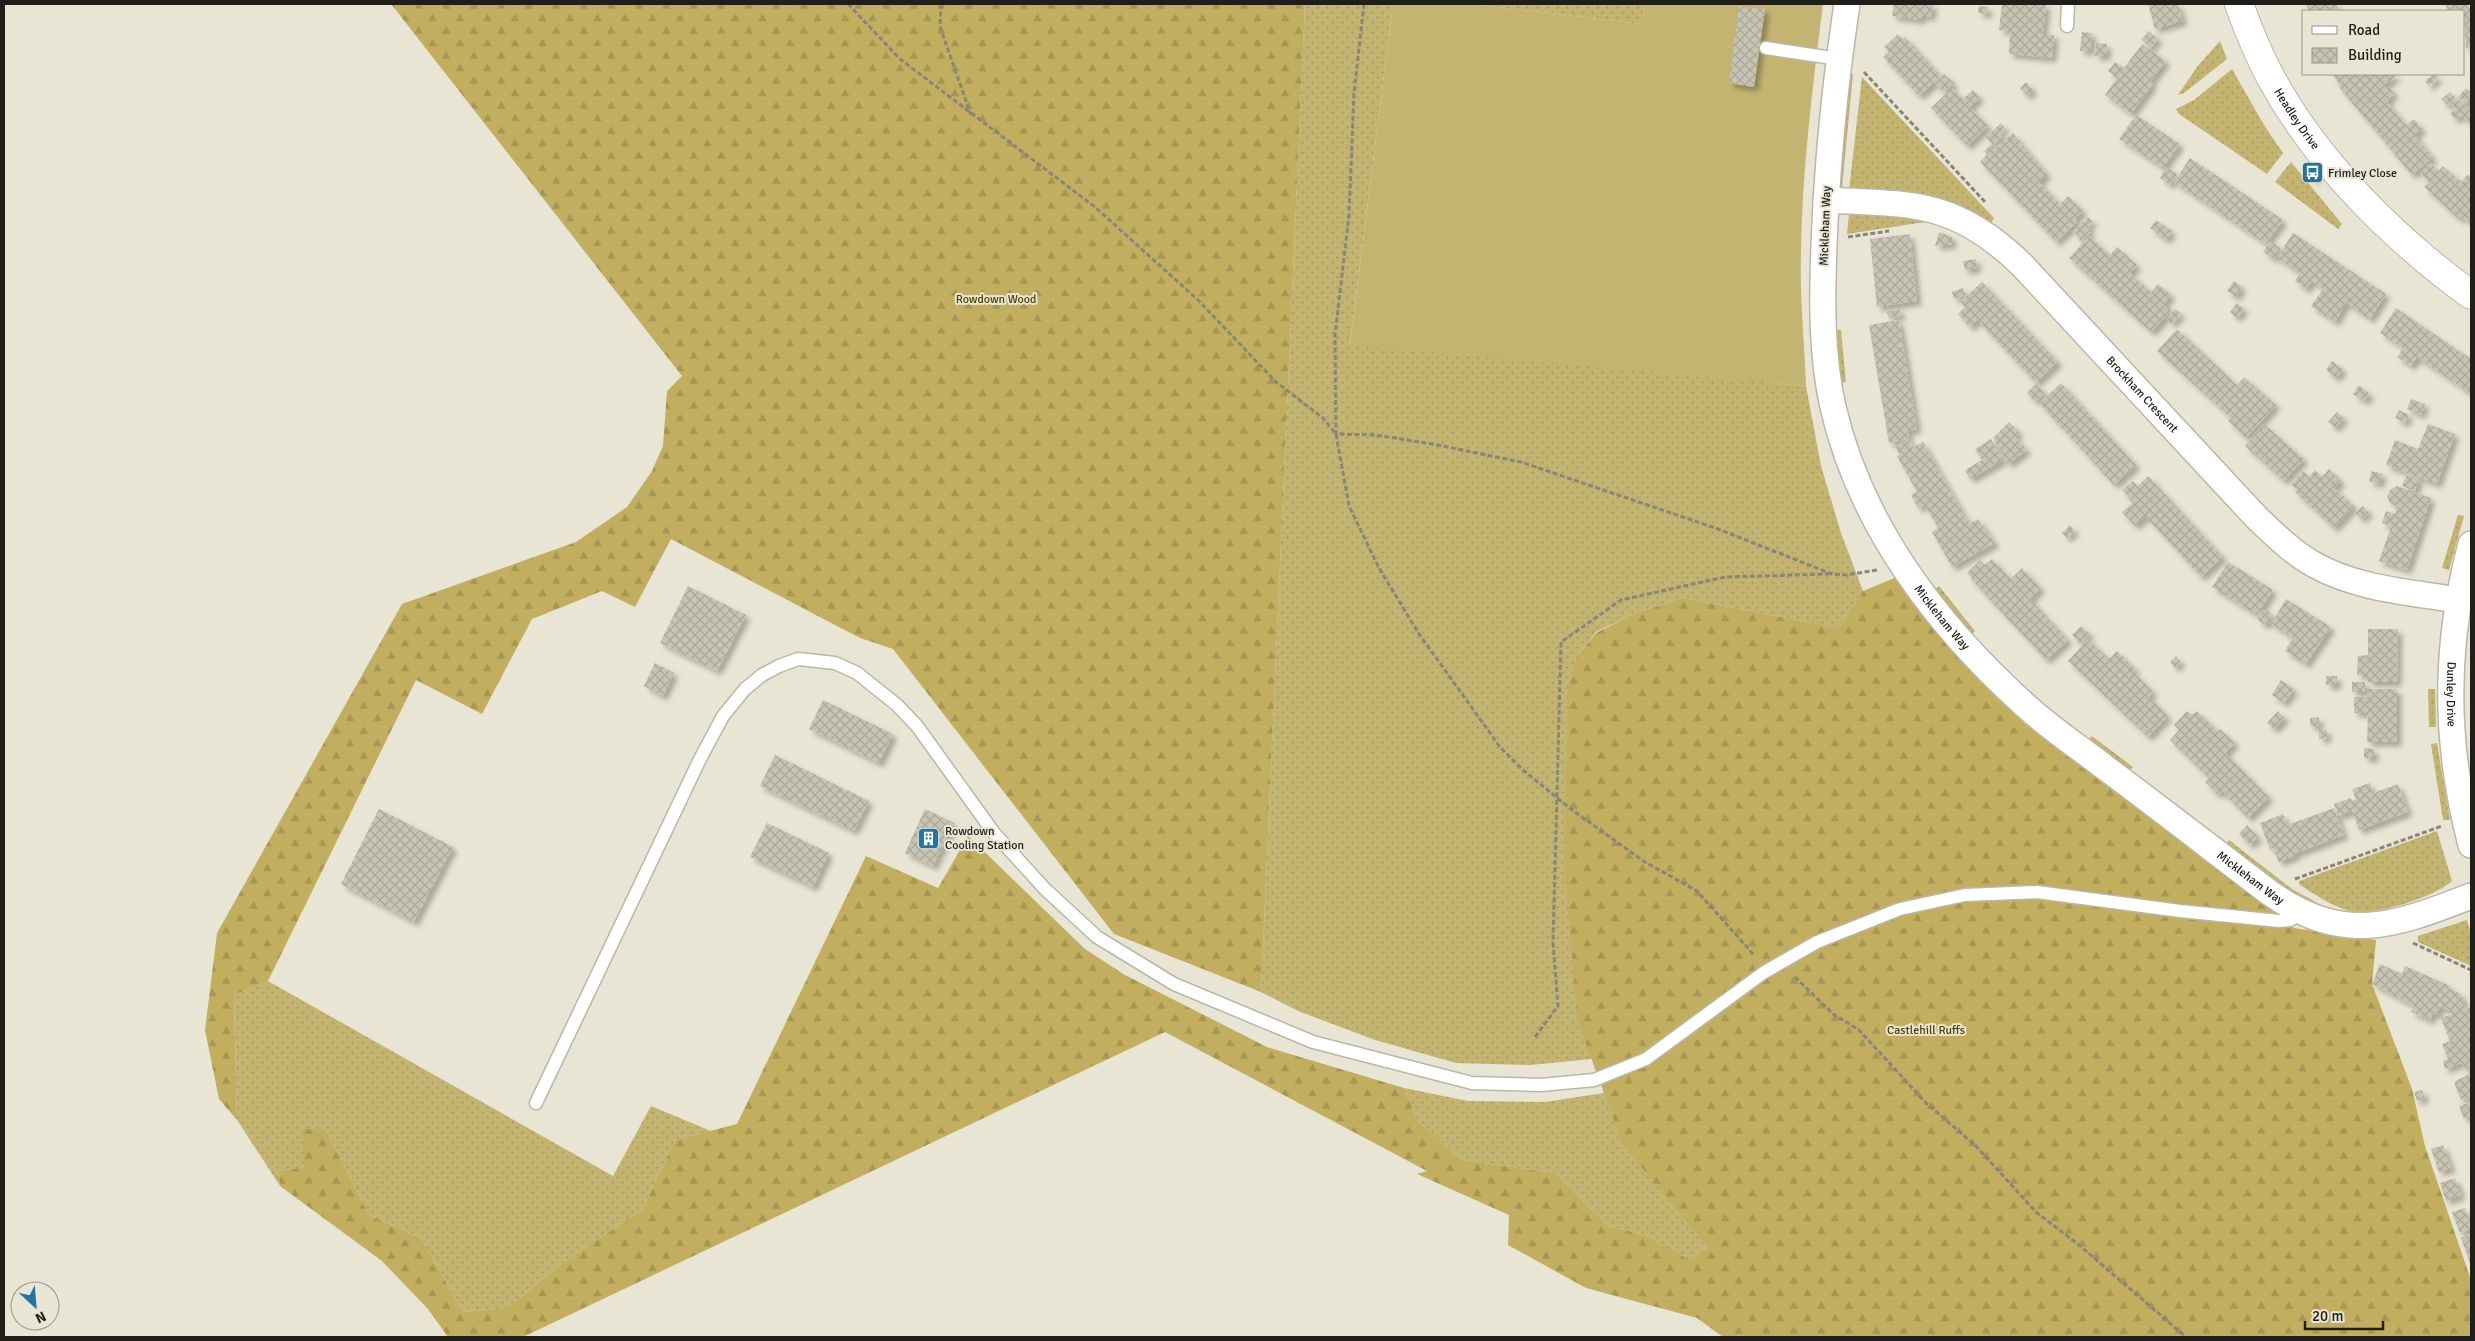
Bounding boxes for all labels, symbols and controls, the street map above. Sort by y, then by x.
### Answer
legend [2302,10,2465,75]
text: Road [2348,21,2380,39]
text: Building [2348,46,2402,64]
street label: Headley Drive [2270,86,2323,153]
bus stop icon: Frimley Close [2300,161,2324,185]
place label: Frimley Close [2328,166,2397,181]
street label: Mickleham Way [1817,185,1834,266]
park label: Rowdown Wood [956,292,1036,307]
street label: Brockham Crescent [2103,353,2181,436]
street label: Mickleham Way [1910,582,1973,654]
street label: Dunley Drive [2443,661,2459,727]
place label: Rowdown Cooling Station [945,824,1024,853]
building icon: Rowdown Cooling Station [917,826,941,850]
street label: Mickleham Way [2214,848,2287,908]
park label: Castlehill Ruffs [1887,1023,1965,1038]
north arrow [10,1281,60,1331]
scale bar [2305,1298,2382,1330]
text: N [32,1307,49,1327]
text: 20 m [2312,1307,2343,1325]

